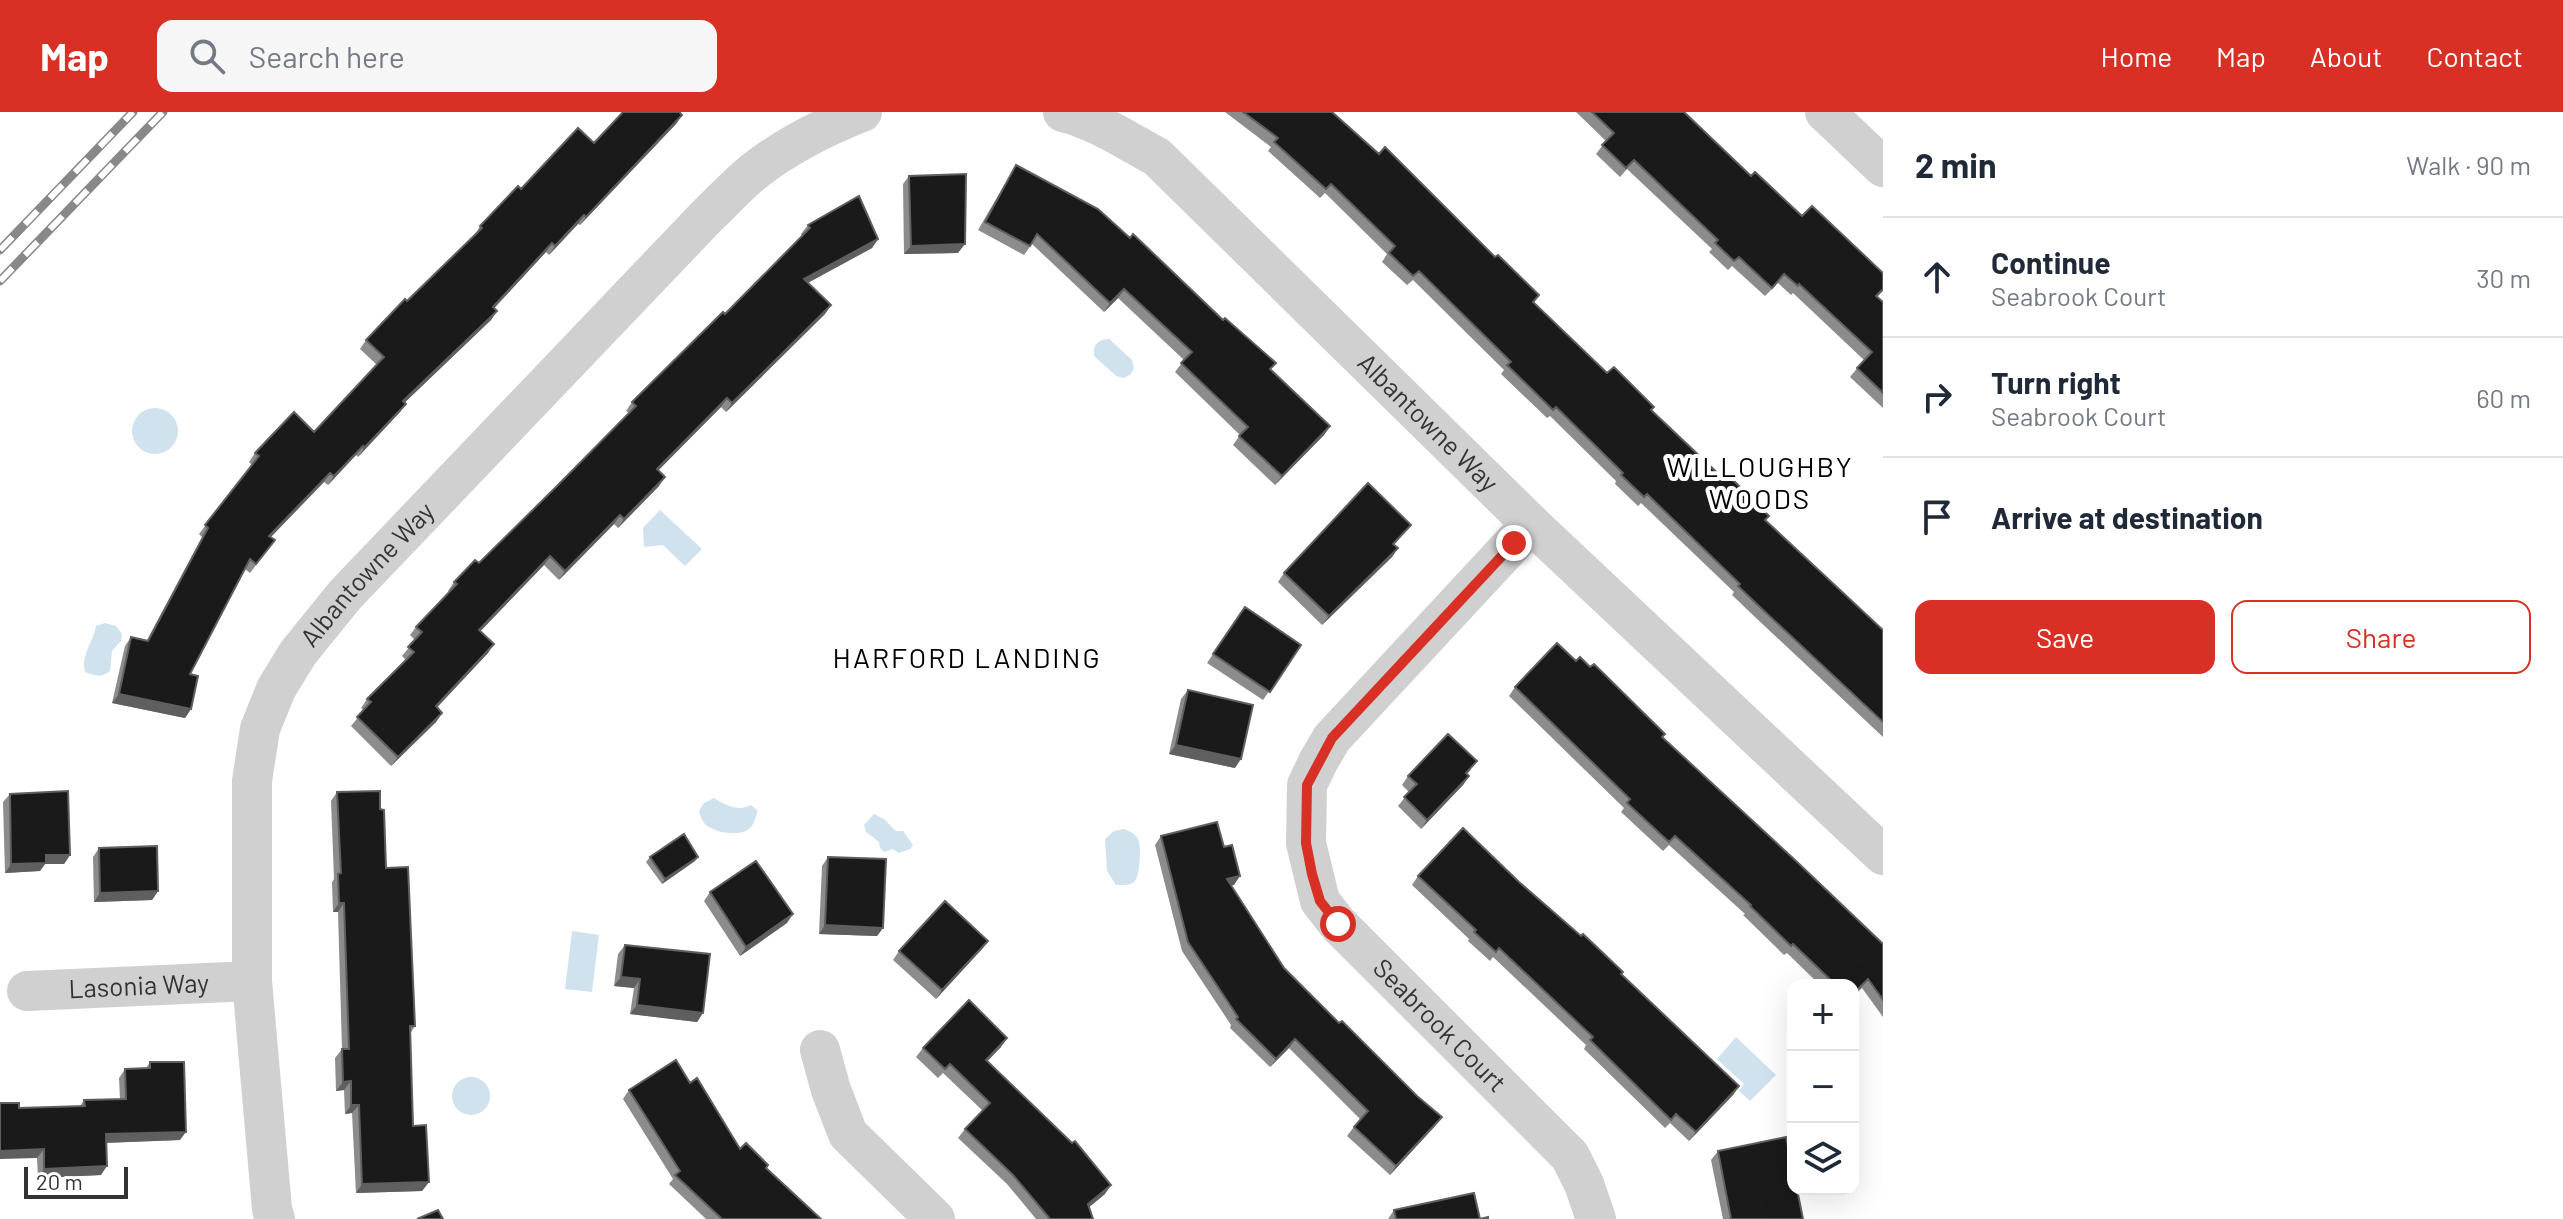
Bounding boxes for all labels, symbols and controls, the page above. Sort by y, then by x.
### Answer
search box [157,20,717,92]
text: Map [40,33,109,79]
icon: search [185,34,229,78]
text: Search here [249,38,405,74]
text: Home [2101,39,2172,73]
text: Map [2216,39,2266,73]
text: About [2310,39,2382,73]
text: Contact [2426,39,2523,73]
text: 2 min [1915,144,1997,185]
text: Walk · 90 m [2406,149,2531,180]
text: Continue [1991,244,2111,280]
icon: ahead [1915,255,1959,299]
text: 30 m [2476,262,2531,293]
text: Seabrook Court [1991,280,2166,311]
street label: Albantowne Way [1352,346,1506,497]
text: Turn right [1991,364,2121,400]
icon: right [1915,375,1959,419]
text: 60 m [2476,382,2531,413]
text: Seabrook Court [1991,400,2166,431]
district label: WILLOUGHBY WOODS [1666,449,1854,515]
street label: Albantowne Way [293,495,440,652]
icon: arrive [1915,495,1959,539]
text: Arrive at destination [1991,499,2263,535]
route end [1496,525,1532,561]
button: Save [1915,600,2215,674]
button: Share [2231,600,2531,674]
district label: HARFORD LANDING [832,640,1102,674]
route start [1320,906,1356,942]
street label: Seabrook Court [1368,951,1514,1097]
street label: Lasonia Way [68,966,210,1003]
map controls [1787,979,1859,1195]
button: + [1787,979,1859,1051]
button: − [1787,1051,1859,1123]
button: layers [1787,1123,1859,1195]
scale bar [24,1163,128,1199]
text: 20 m [36,1168,83,1194]

